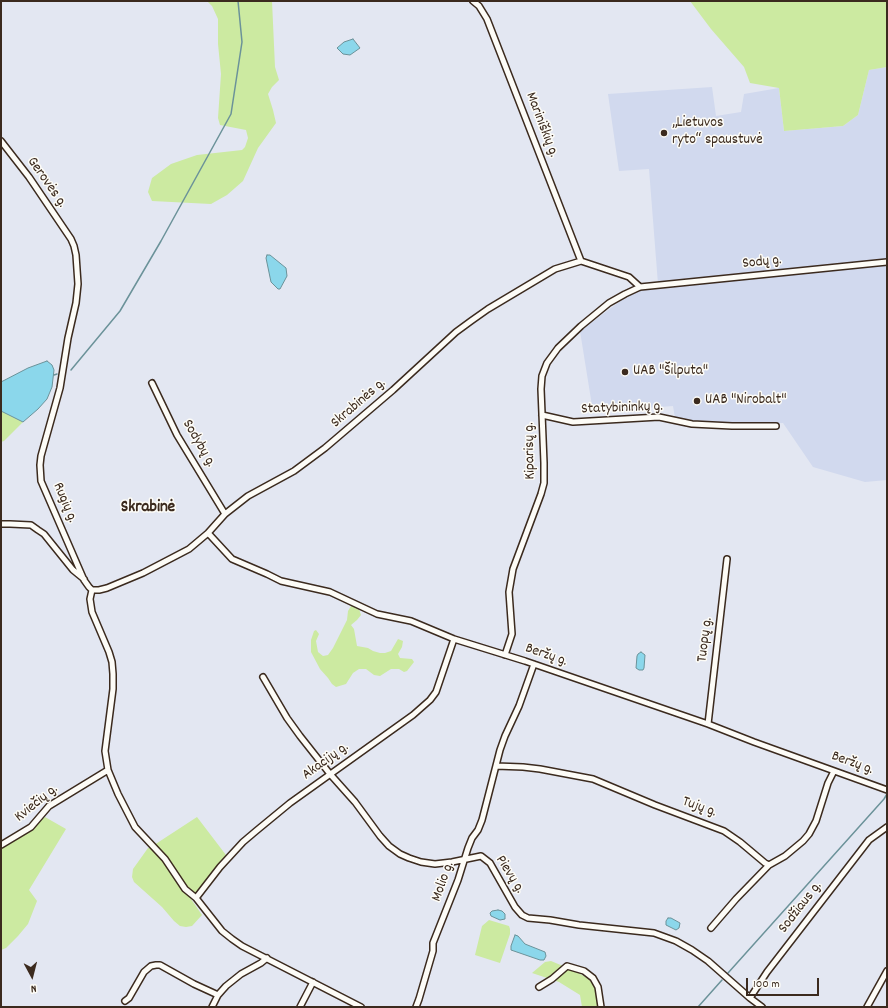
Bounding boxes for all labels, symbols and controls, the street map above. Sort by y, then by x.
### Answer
street label: Mariniškių g. [520,90,562,160]
place label: „Lietuvos ryto“ spaustuvė [672,115,763,150]
marker: „Lietuvos ryto“ spaustuvė [659,128,669,138]
street label: Gerovės g. [22,154,70,212]
street label: Sodų g. [742,252,782,274]
place label: UAB "Šilputa" [633,363,708,381]
marker: UAB "Šilputa" [620,367,630,377]
street label: Skrabinės g. [328,375,390,433]
place label: UAB "Nirobalt" [705,392,787,410]
marker: UAB "Nirobalt" [692,396,702,406]
street label: Statybininkų g. [581,399,663,419]
street label: Sodybų g. [177,417,219,471]
street label: Kiparisų g. [522,422,540,480]
street label: Rugių g. [48,480,80,526]
district label: Skrabinė [121,499,175,519]
street label: Tuopų g. [694,617,718,663]
street label: Beržų g. [523,640,569,672]
street label: Akacijų g. [299,739,353,785]
street label: Beržų g. [829,748,875,780]
street label: Kviečių g. [12,781,62,827]
street label: Tujų g. [679,793,719,823]
street label: Pievų g. [490,853,528,897]
street label: Molio g. [429,860,459,904]
street label: Sodžiaus g. [775,879,827,937]
north arrow [12,956,52,996]
scale bar [748,970,821,996]
text: 100 m [753,976,780,993]
text: N [30,980,37,996]

